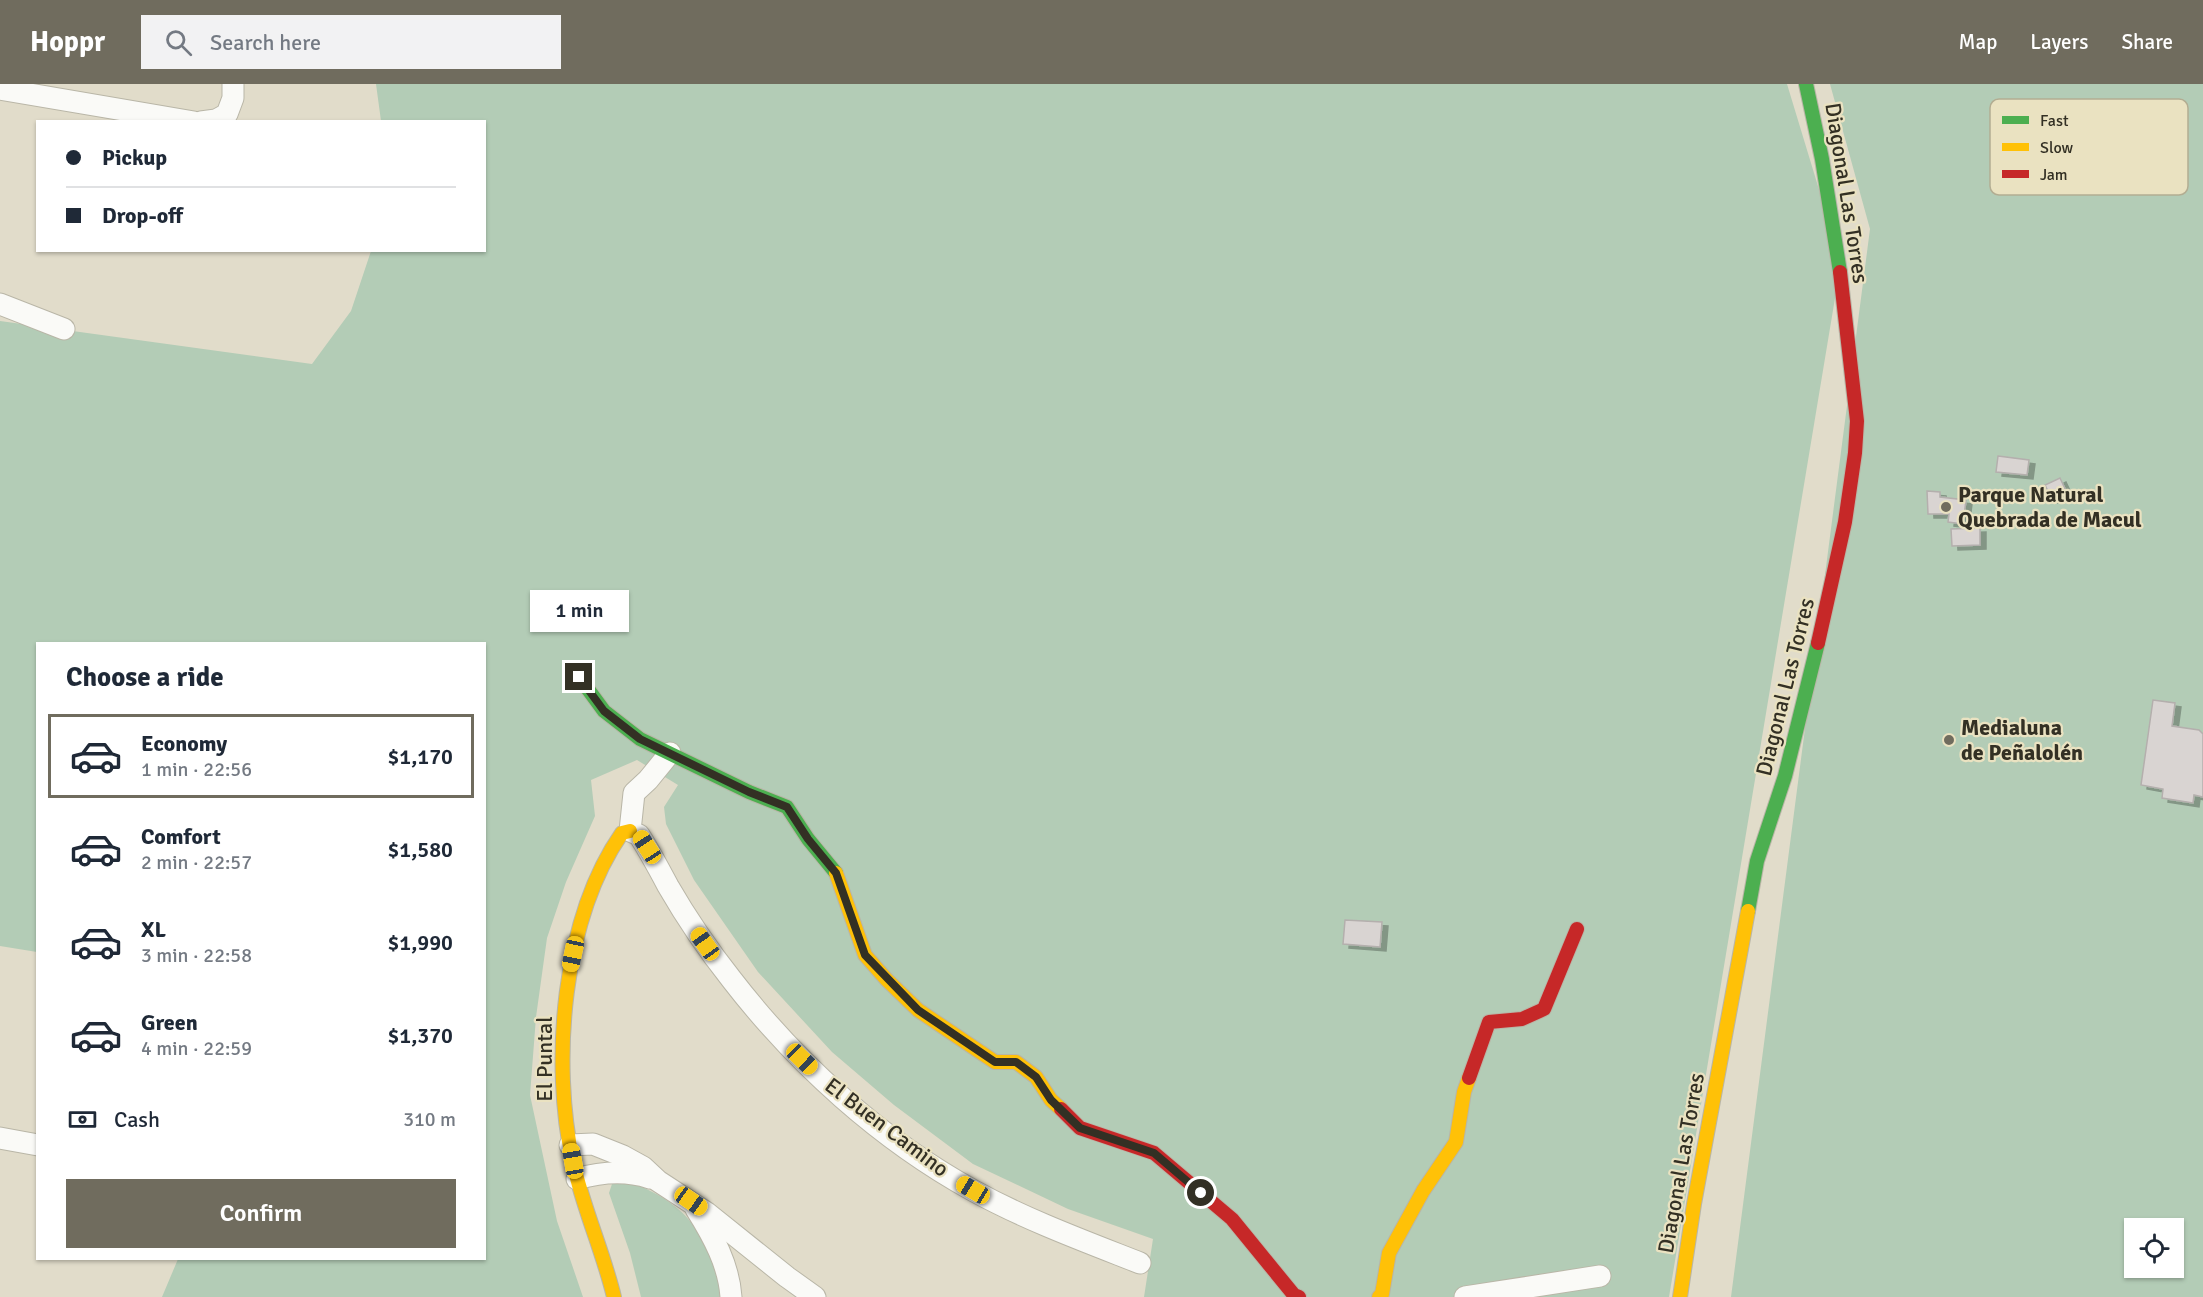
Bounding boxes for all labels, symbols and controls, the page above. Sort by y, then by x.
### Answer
search box [141,15,561,69]
text: Hoppr [30,25,105,59]
icon: search [162,26,195,59]
text: Search here [210,29,321,56]
text: Map [1959,29,1997,55]
text: Layers [2030,29,2088,55]
text: Share [2121,29,2173,55]
legend [1990,99,2188,195]
street label: Diagonal Las Torres [1819,101,1875,285]
text: Fast [2040,111,2069,131]
text: Slow [2040,138,2074,158]
text: Pickup [102,144,167,171]
text: Jam [2040,165,2068,185]
text: Drop-off [102,202,183,229]
place label: Parque Natural Quebrada de Macul [1958,481,2142,533]
marker: Parque Natural Quebrada de Macul [1939,500,1953,514]
callout: 1 min [530,590,628,632]
street label: Diagonal Las Torres [1750,595,1820,779]
text: 1 min [556,598,603,623]
text: Choose a ride [66,661,224,694]
route end [565,663,592,690]
place label: Medialuna de Peñalolén [1961,714,2083,766]
icon: car [69,729,123,783]
text: Economy [141,730,227,757]
marker: Medialuna de Peñalolén [1942,733,1956,747]
text: $1,170 [387,743,453,770]
text: 1 min · 22:56 [141,757,252,782]
icon: car [69,822,123,876]
text: Comfort [141,823,221,850]
car [630,827,664,867]
text: $1,580 [387,836,453,863]
text: 2 min · 22:57 [141,850,252,875]
icon: car [69,915,123,969]
text: XL [141,916,166,943]
car [687,924,723,964]
text: $1,990 [387,929,453,956]
car [560,935,586,973]
text: 3 min · 22:58 [141,943,252,968]
icon: car [69,1008,123,1062]
text: Green [141,1009,198,1036]
street label: El Puntal [531,1016,558,1102]
text: $1,370 [387,1022,453,1049]
text: 4 min · 22:59 [141,1036,252,1061]
car [783,1040,821,1078]
street label: Diagonal Las Torres [1652,1071,1710,1255]
street label: El Buen Camino [820,1072,954,1182]
icon: cash [66,1103,99,1136]
text: Cash [114,1106,160,1133]
text: 310 m [403,1107,456,1132]
car [561,1142,585,1180]
car [953,1173,993,1207]
button: Confirm [66,1179,456,1248]
route start [1187,1179,1214,1206]
car [671,1183,711,1219]
map controls [2124,1218,2184,1278]
button: locate [2124,1218,2184,1278]

